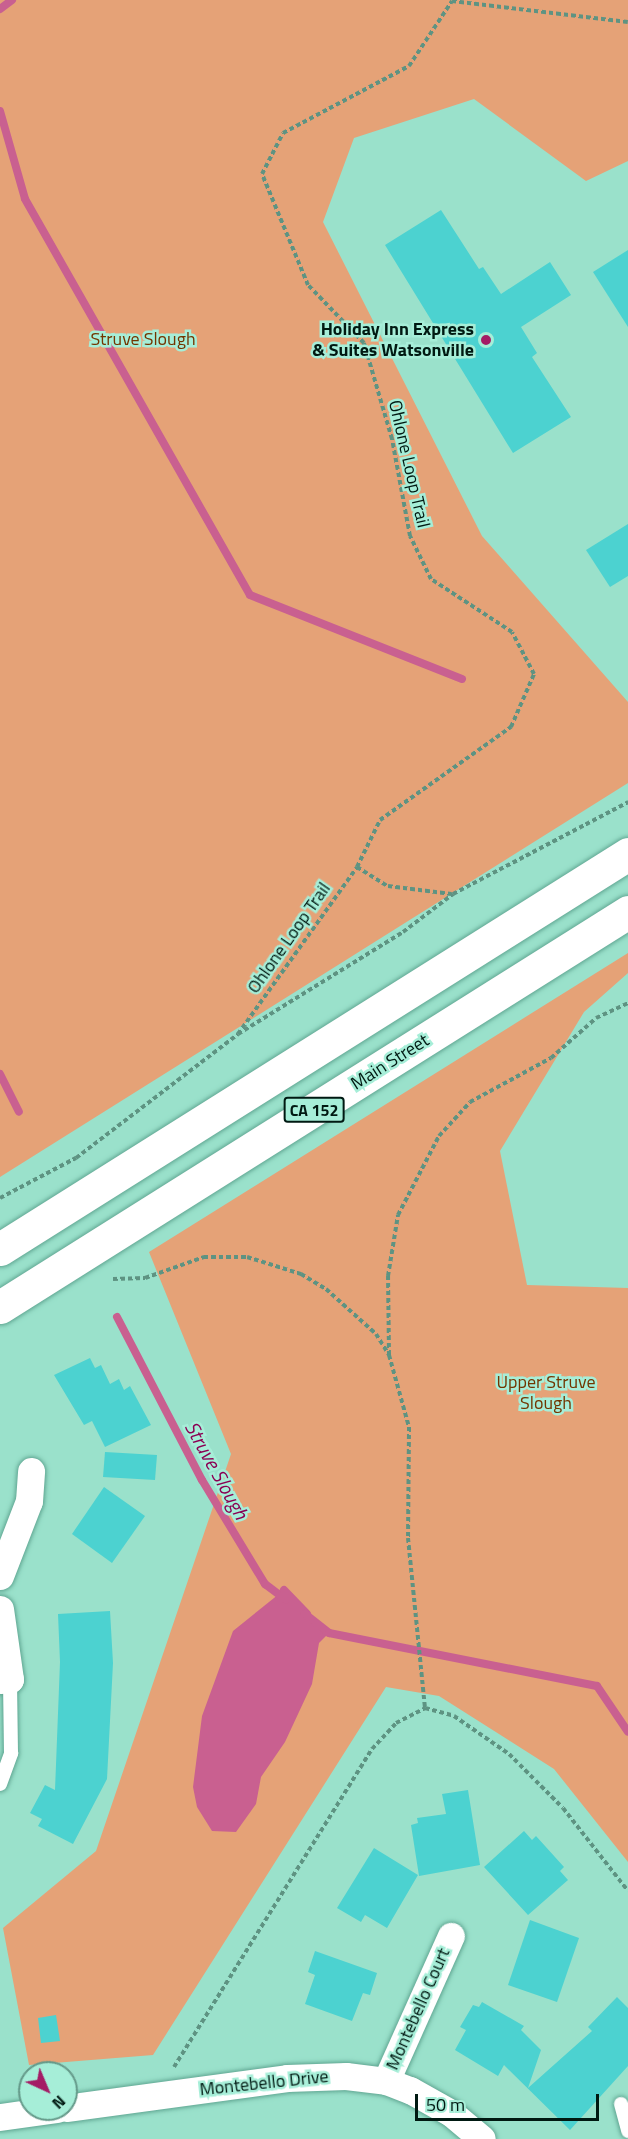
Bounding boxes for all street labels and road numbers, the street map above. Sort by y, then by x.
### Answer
street label: Ohlone Loop Trail [384,398,434,530]
street label: Ohlone Loop Trail [243,878,335,998]
street label: Main Street [347,1029,433,1095]
road number: CA 152 [282,1097,346,1123]
street label: Montebello Court [381,1945,455,2073]
street label: Montebello Drive [199,2066,329,2100]

